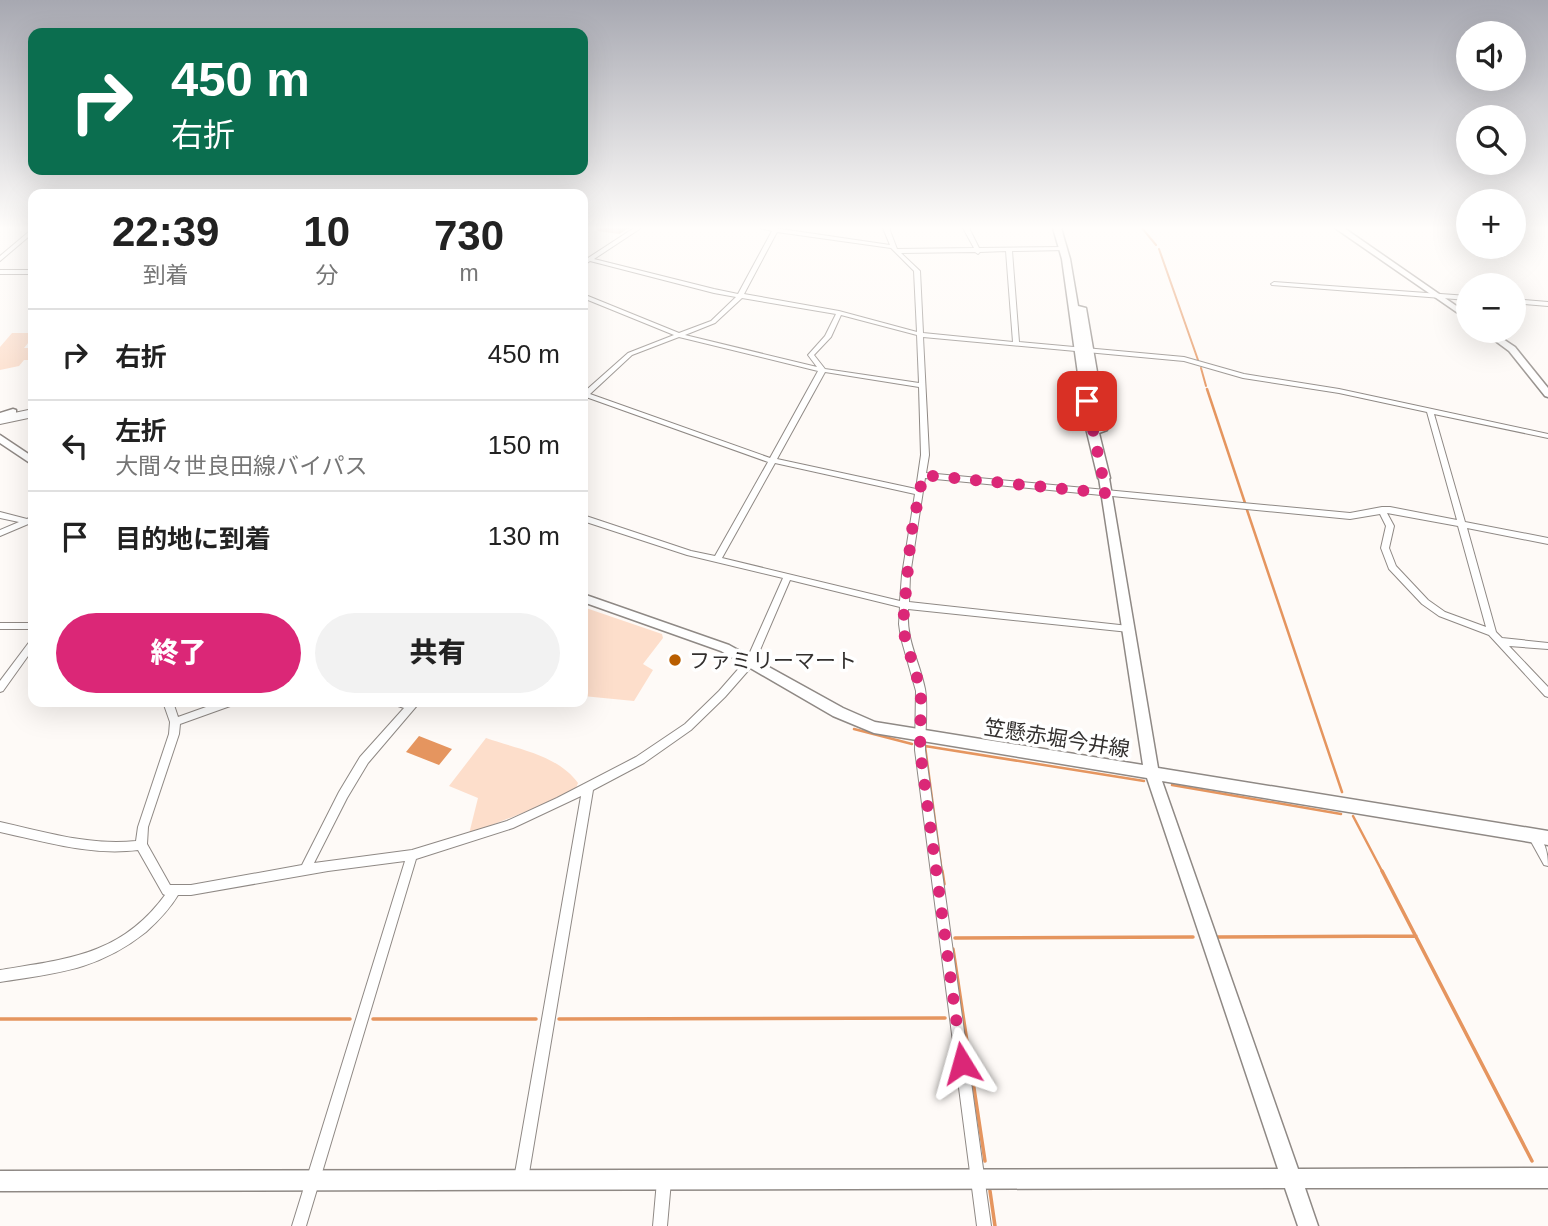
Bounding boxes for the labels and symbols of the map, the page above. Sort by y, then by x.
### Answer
pin [1057,371,1117,431]
place label: ファミリーマート [689,649,857,672]
marker: ファミリーマート [667,652,683,668]
street label: 笠懸赤堀今井線 [983,715,1131,761]
position arrow [925,1026,999,1100]

